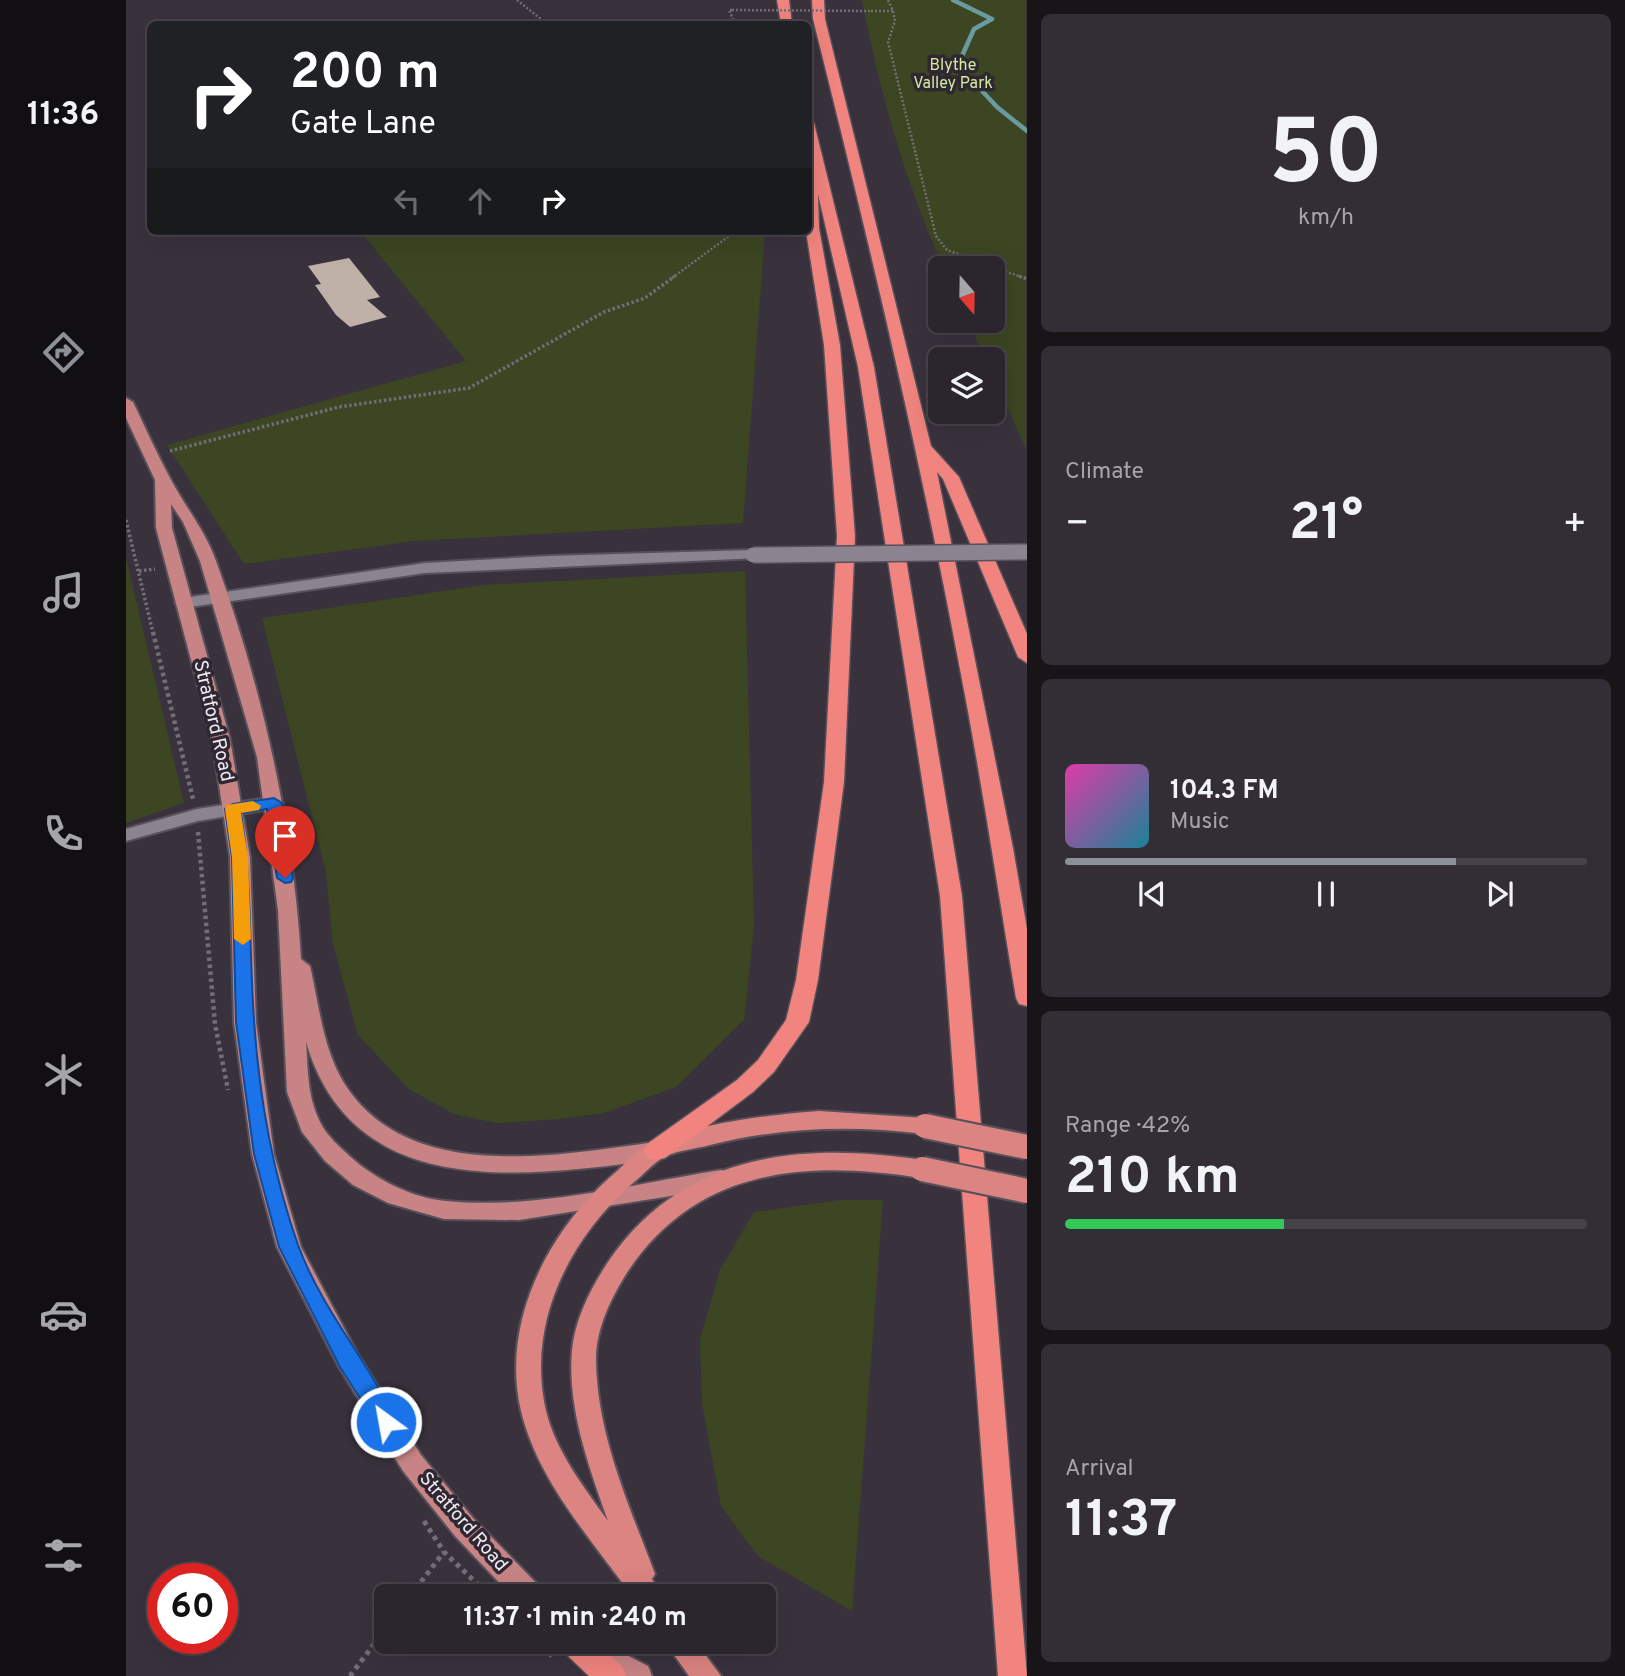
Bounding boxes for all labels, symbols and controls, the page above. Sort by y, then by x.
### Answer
text: 200 m [290,44,440,106]
icon: right [175,49,266,140]
park label: Blythe Valley Park [913,56,993,94]
text: 11:36 [27,96,99,136]
text: 50 [1268,101,1384,216]
text: Gate Lane [290,105,436,145]
icon: left [388,182,426,220]
icon: ahead [461,182,499,220]
icon: right [534,182,572,220]
text: km/h [1298,204,1354,233]
north arrow [928,256,1004,332]
map controls [928,256,1005,424]
icon: directions [39,328,88,377]
button: layers [928,347,1005,424]
text: Climate [1065,458,1144,487]
text: 21° [1289,492,1363,558]
text: − [1065,501,1090,550]
text: + [1562,501,1587,550]
icon: music [39,568,88,617]
street label: Stratford Road [187,658,239,784]
text: 104.3 FM [1170,775,1279,808]
pin [255,806,315,878]
text: Music [1170,808,1230,837]
icon: phone [39,809,88,858]
icon: arrive [266,817,304,855]
icon: previous [1133,875,1171,913]
icon: pause [1307,875,1345,913]
icon: next [1481,875,1519,913]
icon: climate [39,1050,88,1099]
text: Range · 42% [1065,1112,1190,1141]
text: 210 km [1065,1146,1240,1212]
icon: car [39,1290,88,1339]
position arrow [349,1385,423,1459]
text: Arrival [1065,1455,1134,1484]
street label: Stratford Road [413,1467,513,1577]
text: 11:37 [1065,1489,1177,1555]
icon: filters [39,1531,88,1580]
speed limit sign: 60 [147,1563,238,1654]
text: 11:37 · 1 min · 240 m [463,1602,687,1635]

